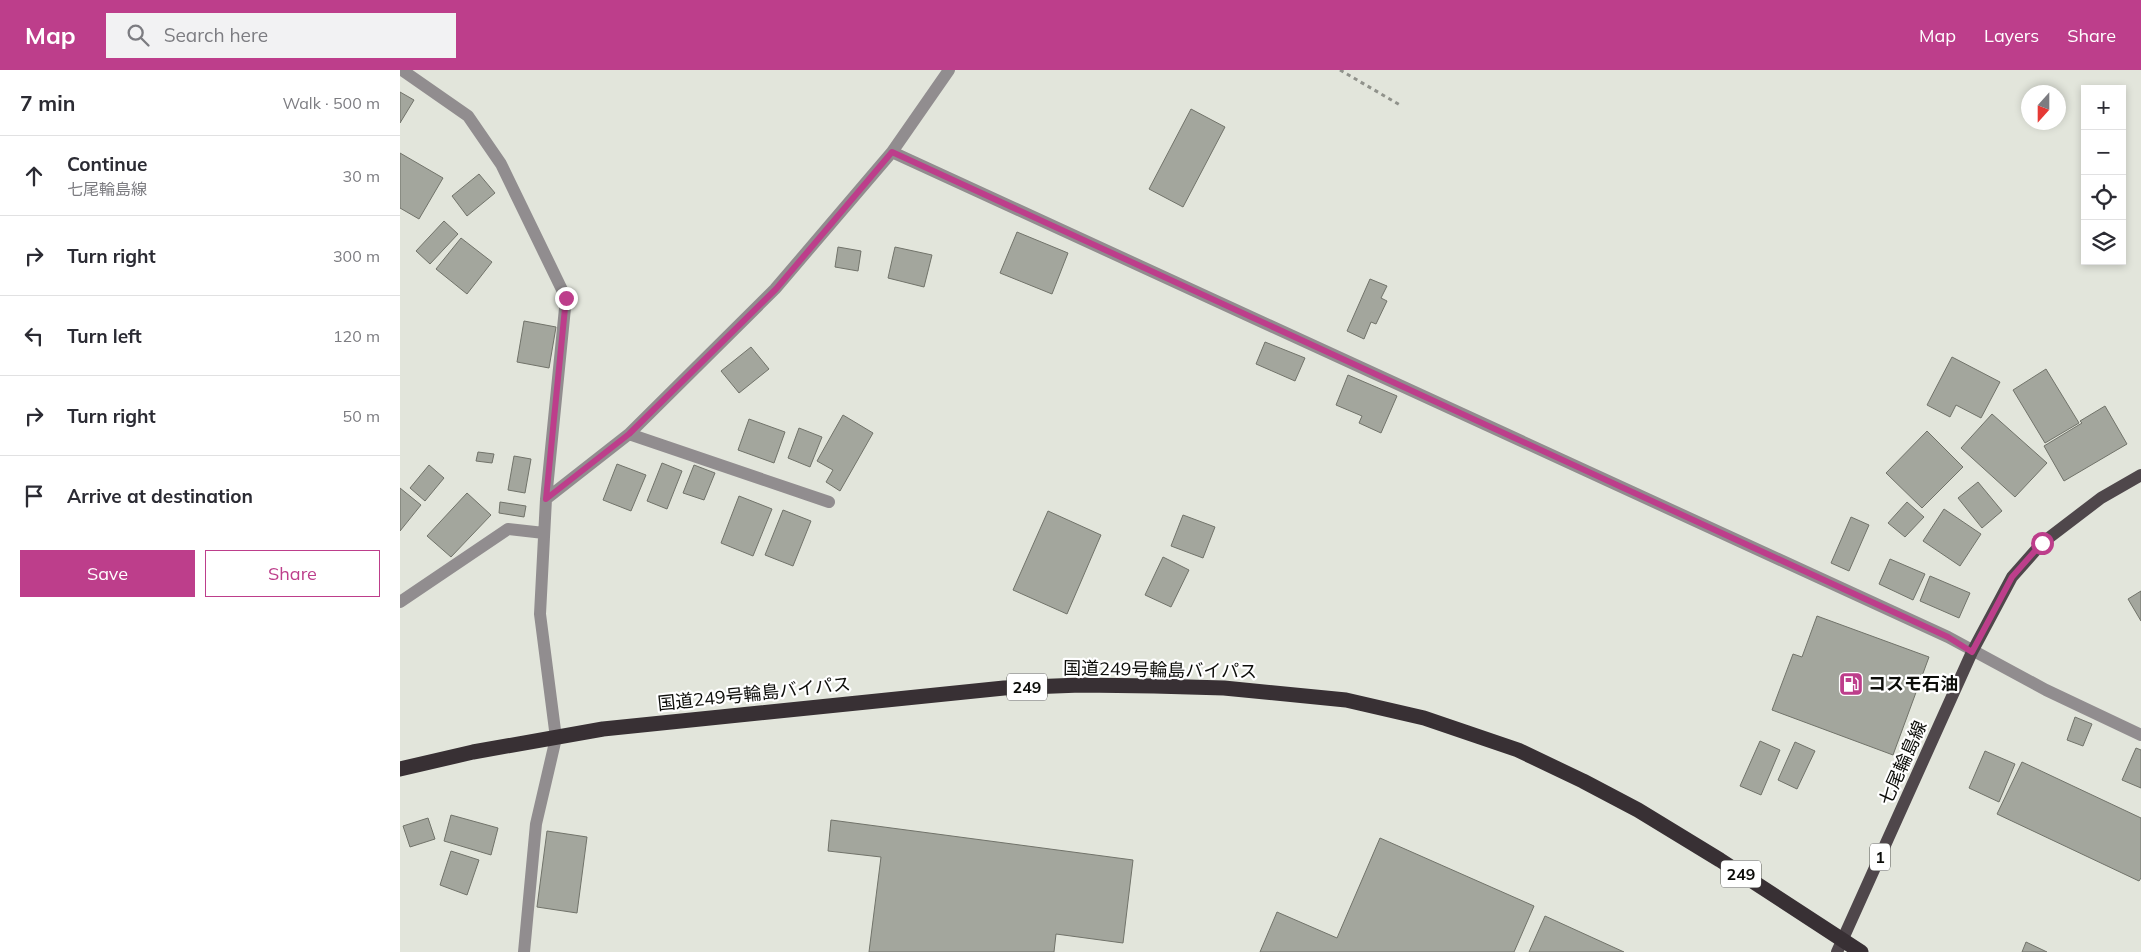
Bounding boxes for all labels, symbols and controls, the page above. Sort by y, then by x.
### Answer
search box [106,13,456,58]
text: Map [25,20,76,50]
icon: search [124,21,152,49]
text: Search here [164,23,268,47]
text: Map [1919,24,1956,47]
text: Layers [1984,24,2039,47]
text: Share [2067,24,2116,47]
north arrow [2021,85,2066,130]
map controls [2081,85,2126,265]
button: + [2081,85,2126,130]
text: 7 min [20,90,75,116]
text: Walk · 500 m [282,93,380,113]
button: − [2081,130,2126,175]
text: Continue [67,152,147,176]
icon: ahead [20,162,48,190]
text: 30 m [343,166,380,186]
button: locate [2081,175,2126,220]
text: 七尾輪島線 [67,179,147,199]
button: layers [2081,220,2126,265]
icon: right [20,242,48,270]
text: Turn right [67,244,156,268]
text: 300 m [333,246,380,266]
route end [555,287,578,310]
icon: left [20,322,48,350]
text: Turn left [67,324,142,348]
text: 120 m [333,326,380,346]
icon: right [20,402,48,430]
text: Turn right [67,404,156,428]
text: 50 m [343,406,380,426]
icon: arrive [20,482,48,510]
text: Arrive at destination [67,484,253,508]
route start [2031,532,2054,555]
button: Save [20,550,195,597]
button: Share [205,550,380,597]
street label: 国道249号輪島バイパス [1063,656,1257,683]
fuel station icon: コスモ石油 [1838,671,1864,697]
street label: 国道249号輪島バイパス [656,672,852,715]
place label: コスモ石油 [1868,672,1958,695]
road number: 249 [1007,674,1047,700]
street label: 七尾輪島線 [1874,717,1931,809]
road number: 1 [1870,844,1890,870]
road number: 249 [1721,861,1761,888]

